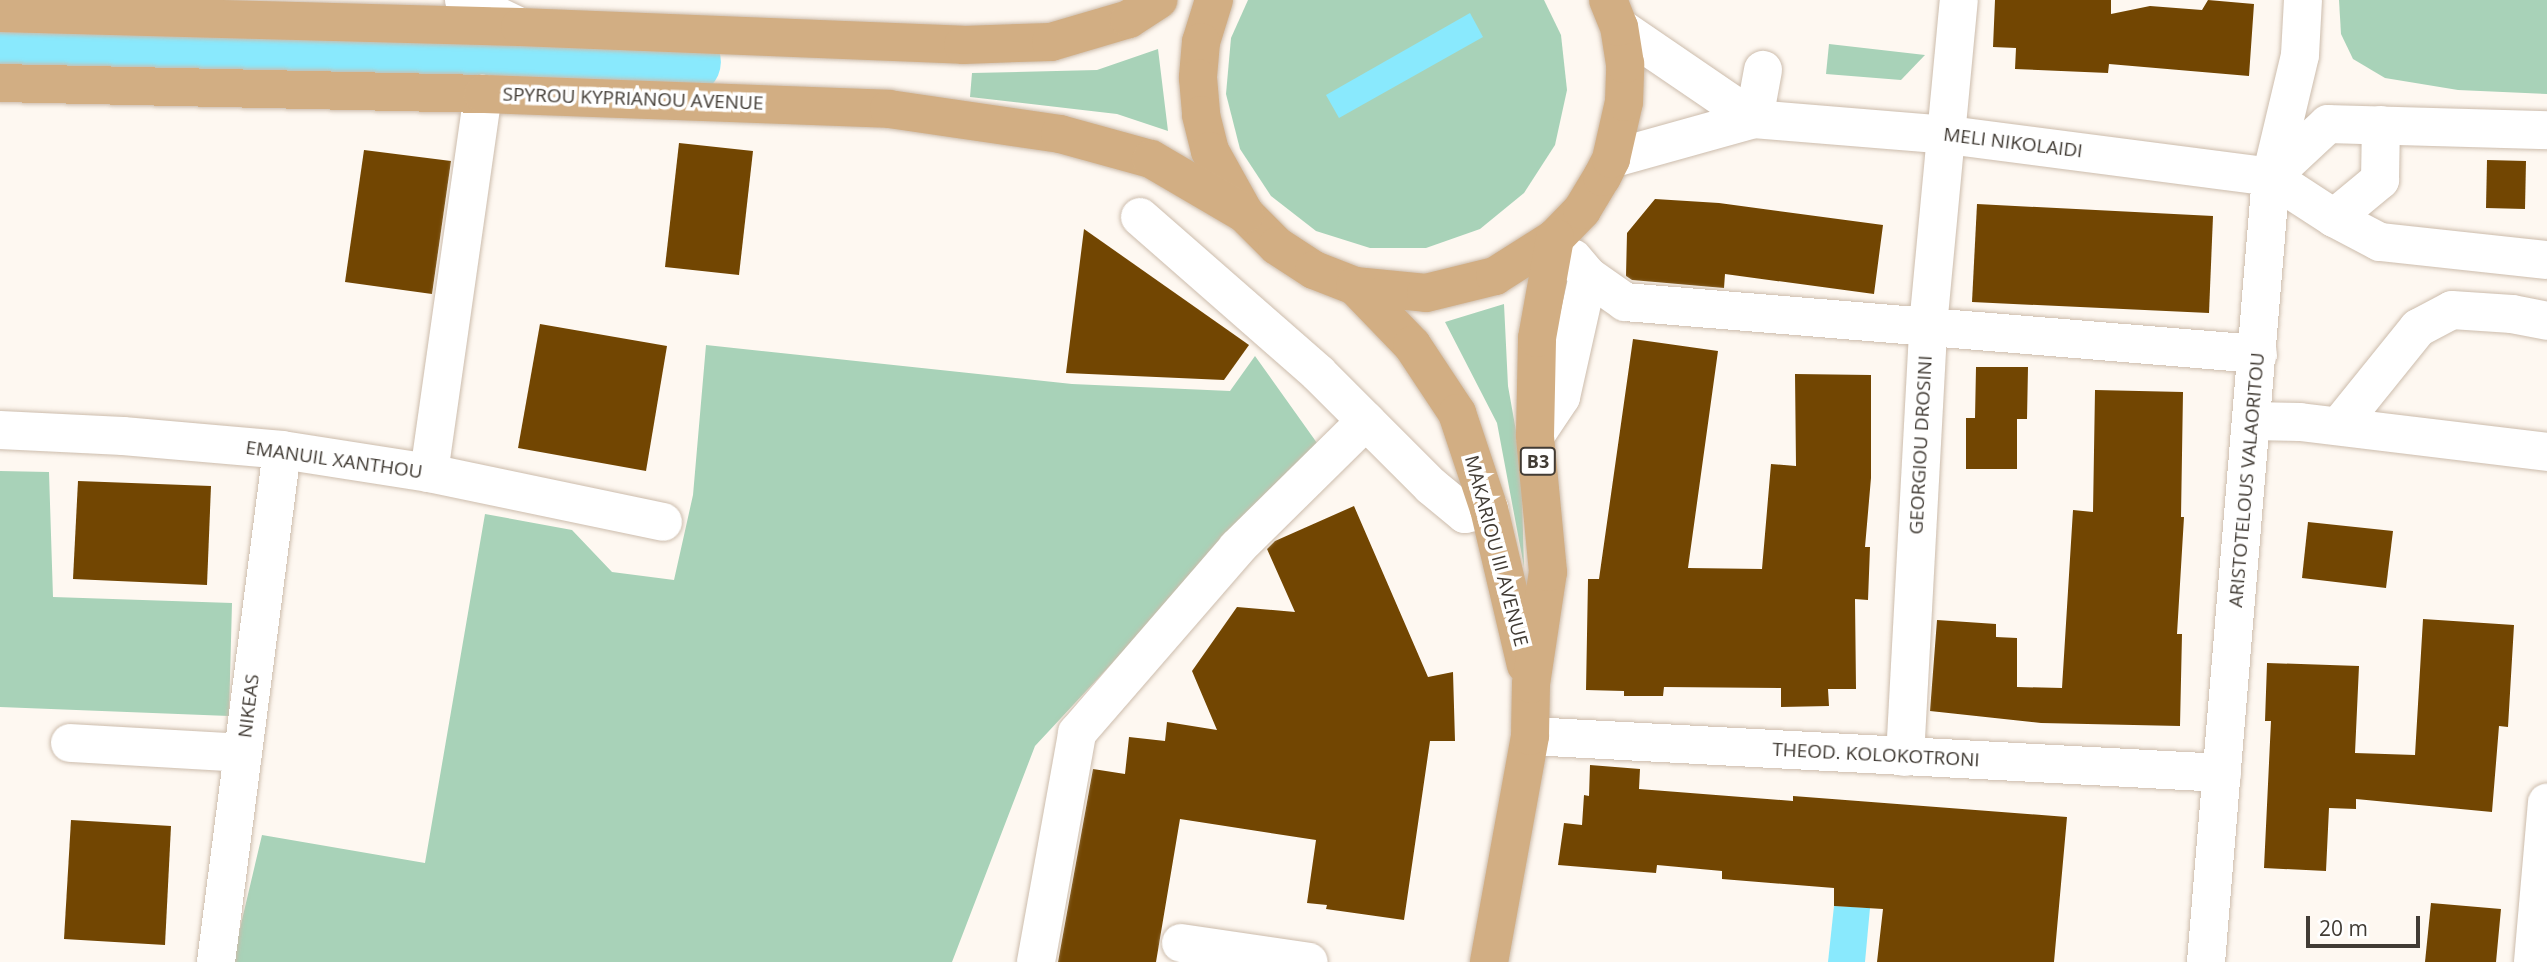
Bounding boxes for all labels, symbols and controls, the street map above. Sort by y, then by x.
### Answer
street label: SPYROU KYPRIANOU AVENUE [502,83,764,115]
street label: MELI NIKOLAIDI [1942,123,2084,163]
street label: ARISTOTELOUS VALAORITOU [2224,352,2270,608]
street label: GEORGIOU DROSINI [1905,355,1937,535]
street label: EMANUIL XANTHOU [244,436,424,484]
road number: B3 [1519,447,1557,476]
street label: MAKARIOU III AVENUE [1460,453,1532,649]
street label: NIKEAS [234,673,264,739]
street label: THEOD. KOLOKOTRONI [1772,738,1980,772]
scale bar [2309,902,2423,946]
text: 20 m [2319,914,2368,942]

